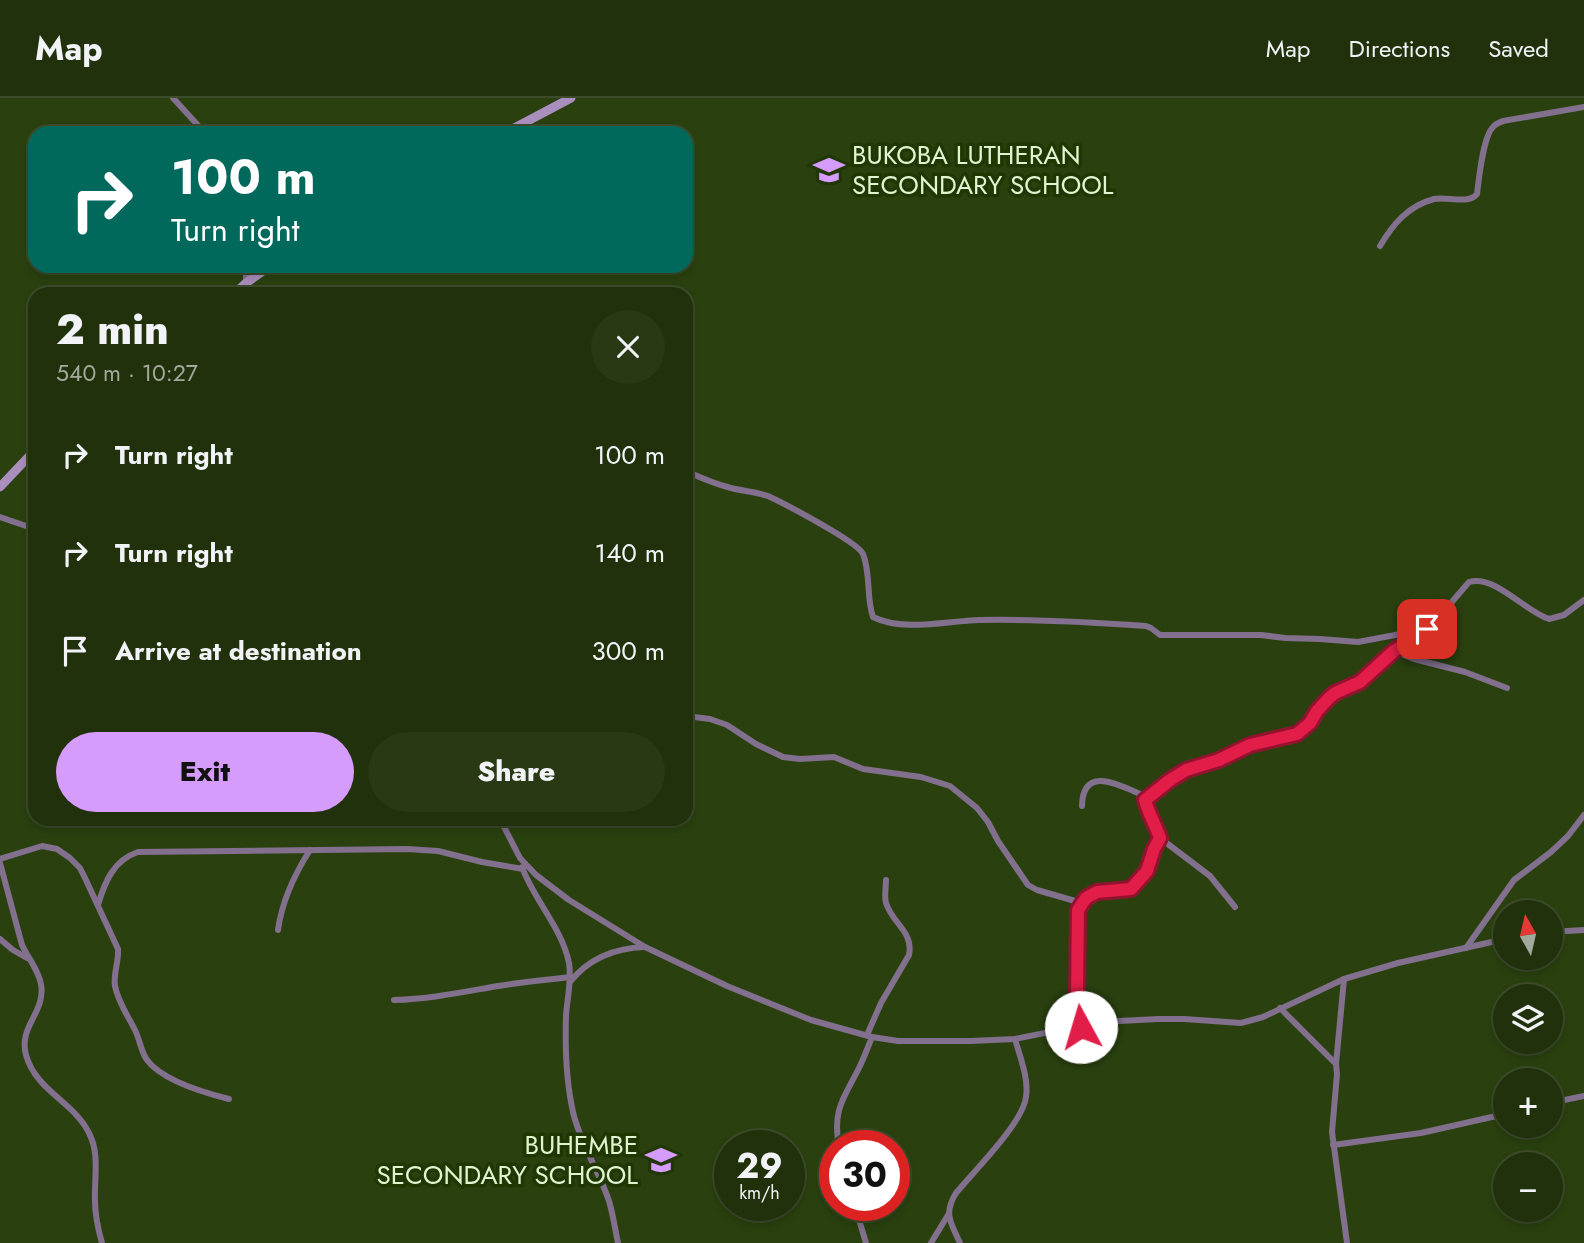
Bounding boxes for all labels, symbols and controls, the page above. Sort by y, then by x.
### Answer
text: Map [35,25,103,72]
text: Map [1266,31,1311,66]
text: Directions [1349,31,1450,66]
text: Saved [1488,31,1549,66]
place label: BUKOBA LUTHERAN SECONDARY SCHOOL [852,136,1114,204]
text: 100 m [171,142,316,212]
school or university icon: BUKOBA LUTHERAN SECONDARY SCHOOL [812,153,846,187]
icon: right [56,154,147,245]
text: Turn right [171,207,300,253]
text: 2 min [56,299,169,360]
button: close [591,310,665,384]
text: 540 m · 10:27 [56,356,198,390]
icon: right [56,436,94,474]
text: Turn right [115,436,233,474]
text: 100 m [594,436,665,474]
icon: right [56,534,94,572]
text: Turn right [115,534,233,572]
text: 140 m [594,534,665,572]
pin [1397,599,1457,659]
icon: arrive [1408,610,1446,648]
icon: arrive [56,632,94,670]
text: Arrive at destination [115,632,362,670]
text: 300 m [592,632,665,670]
button: Exit [56,732,354,812]
button: Share [368,732,665,812]
north arrow [1493,900,1563,970]
map controls [1493,900,1563,1222]
button: layers [1493,984,1563,1054]
position arrow [1044,990,1118,1064]
button: + [1493,1068,1563,1138]
place label: BUHEMBE SECONDARY SCHOOL [377,1126,638,1194]
speed limit sign: 30 [819,1130,910,1221]
text: 29 [736,1141,783,1191]
school or university icon: BUHEMBE SECONDARY SCHOOL [644,1143,678,1177]
button: − [1493,1152,1563,1222]
text: km/h [739,1180,780,1206]

